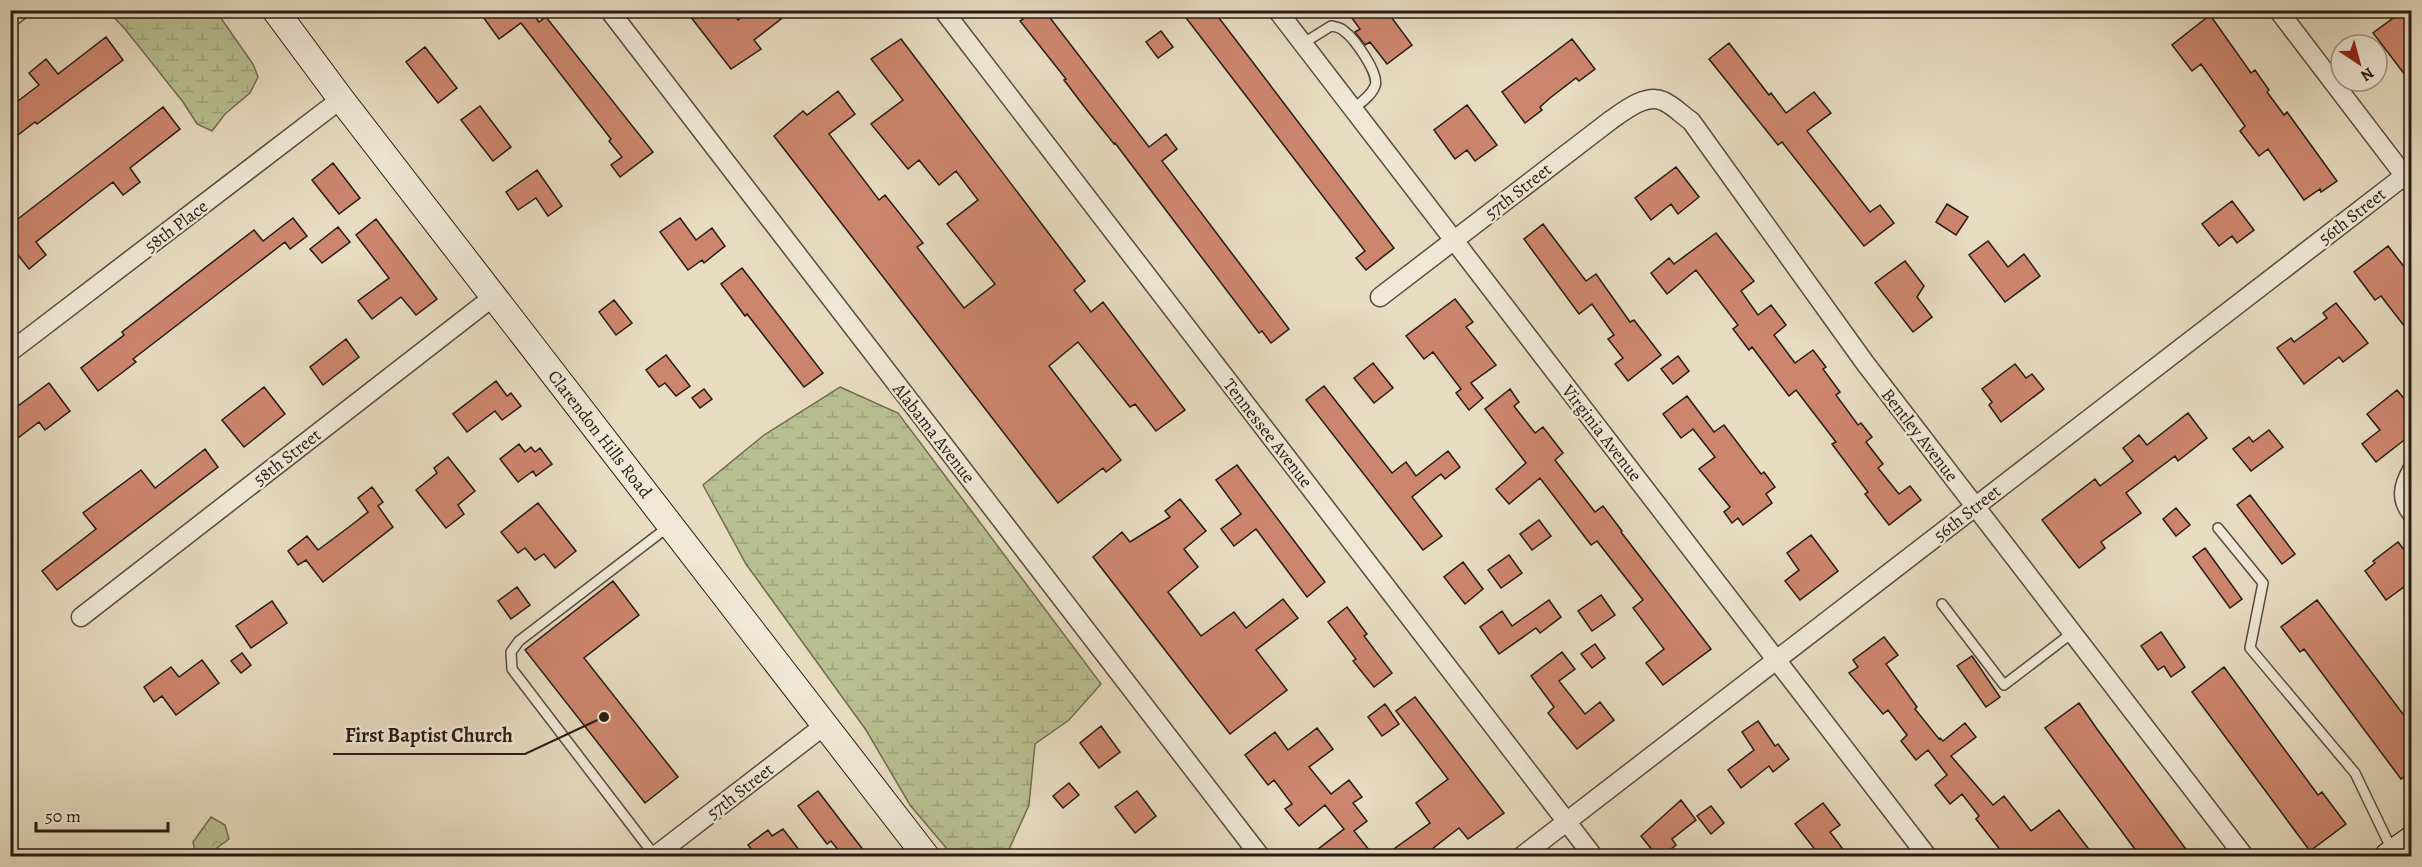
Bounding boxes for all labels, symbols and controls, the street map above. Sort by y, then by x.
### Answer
north arrow [2329,33,2389,93]
text: N [2356,62,2378,87]
street label: 57th Street [1480,157,1556,225]
street label: 56th Street [2313,182,2391,250]
street label: 58th Place [139,194,213,258]
street label: Clarendon Hills Road [542,365,658,503]
street label: Tennessee Avenue [1218,373,1318,493]
street label: Alabama Avenue [887,377,981,488]
street label: Virginia Avenue [1556,379,1647,486]
street label: Bentley Avenue [1876,383,1964,487]
street label: 58th Street [248,423,326,491]
street label: 56th Street [1928,479,2006,547]
callout: First Baptist Church [333,716,525,754]
text: First Baptist Church [345,722,513,749]
street label: 57th Street [702,757,778,825]
scale bar [36,795,168,833]
text: 50 m [45,804,81,828]

